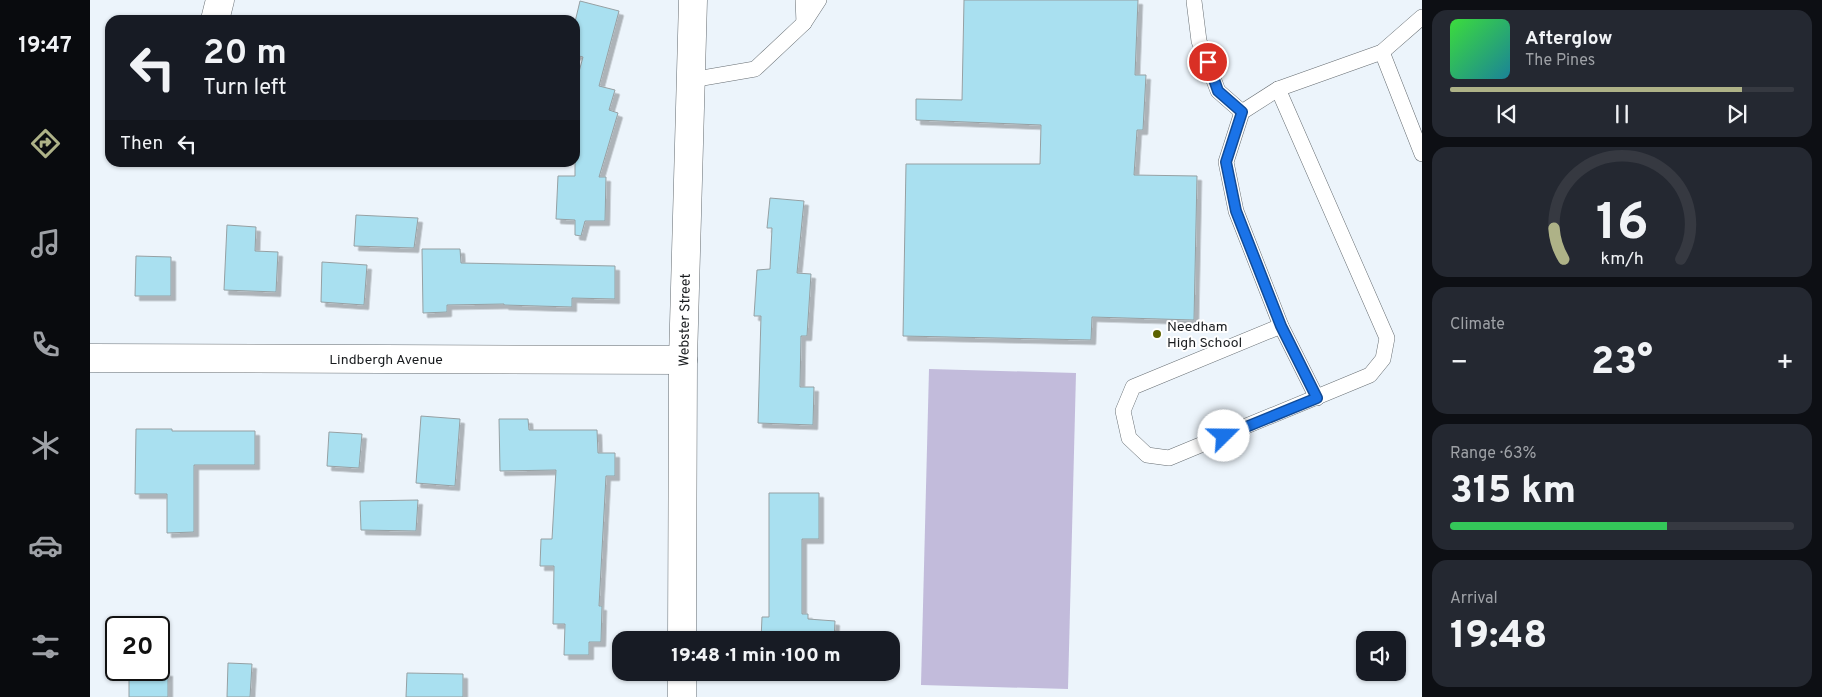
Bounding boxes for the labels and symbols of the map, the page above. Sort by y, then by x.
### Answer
pin [1187,41,1229,83]
street label: Webster Street [676,273,695,367]
place label: Needham High School [1167,319,1242,352]
marker: Needham High School [1151,328,1163,340]
street label: Lindbergh Avenue [329,352,443,369]
position arrow [1197,409,1249,461]
speed limit sign: 20 [105,616,170,681]

